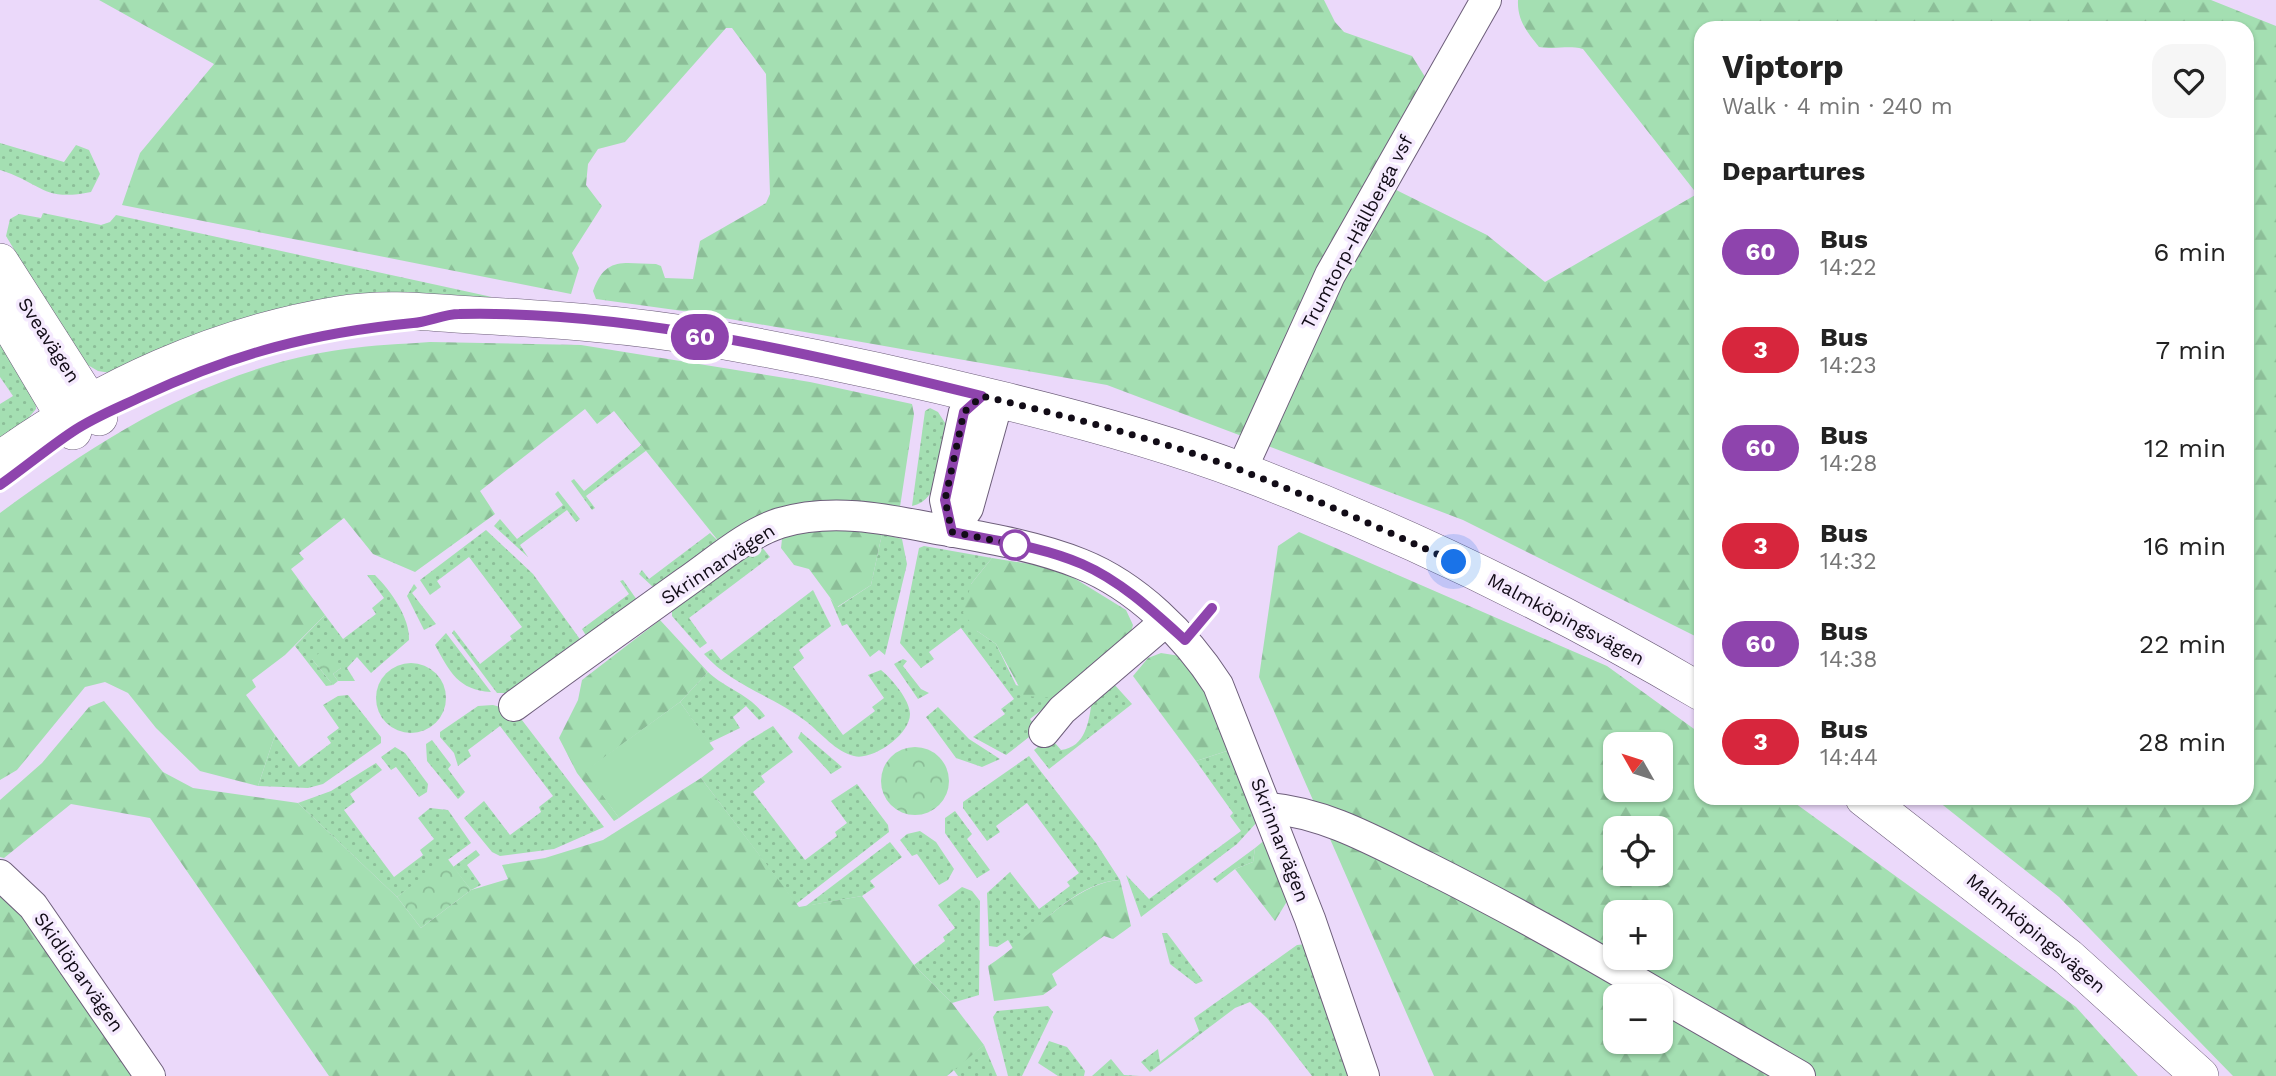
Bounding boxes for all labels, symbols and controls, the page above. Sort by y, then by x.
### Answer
button: heart [2152,44,2226,118]
text: Viptorp [1722,47,1844,86]
text: Walk · 4 min · 240 m [1722,93,1953,120]
street label: Trumtorp-Hällberga vsf [1296,131,1418,333]
text: Departures [1722,156,1865,186]
text: Bus [1820,224,1868,254]
text: 6 min [2154,237,2226,267]
text: 60 [1745,238,1776,266]
text: 14:22 [1820,254,1877,281]
street label: Sveavägen [13,293,85,387]
line badge: 60 [668,314,732,360]
text: Bus [1820,322,1868,352]
text: 60 [685,323,715,351]
text: 7 min [2156,335,2226,365]
text: 3 [1753,336,1768,364]
text: 14:23 [1820,352,1877,379]
text: Bus [1820,420,1868,450]
text: 12 min [2144,433,2226,463]
text: 60 [1745,434,1776,462]
text: 14:28 [1820,450,1877,477]
text: Bus [1820,518,1868,548]
street label: Skrinnarvägen [657,519,779,609]
unlabelled marker [1000,530,1030,560]
text: 16 min [2143,531,2226,561]
text: 3 [1753,532,1768,560]
your location [1436,544,1471,579]
text: 14:32 [1820,548,1877,575]
street label: Malmköpingsvägen [1484,568,1648,670]
text: Bus [1820,616,1868,646]
text: 22 min [2139,629,2226,659]
text: 60 [1745,630,1776,658]
text: 14:38 [1820,646,1877,673]
text: Bus [1820,714,1868,744]
text: 28 min [2138,727,2226,757]
text: 3 [1753,728,1768,756]
north arrow [1603,732,1673,802]
map controls [1603,732,1673,1054]
text: 14:44 [1820,744,1878,771]
street label: Skrinnarvägen [1246,775,1314,905]
button: locate [1603,816,1673,886]
street label: Malmköpingsvägen [1962,868,2110,998]
button: + [1603,900,1673,970]
street label: Skidlöparvägen [29,908,129,1036]
button: − [1603,984,1673,1054]

